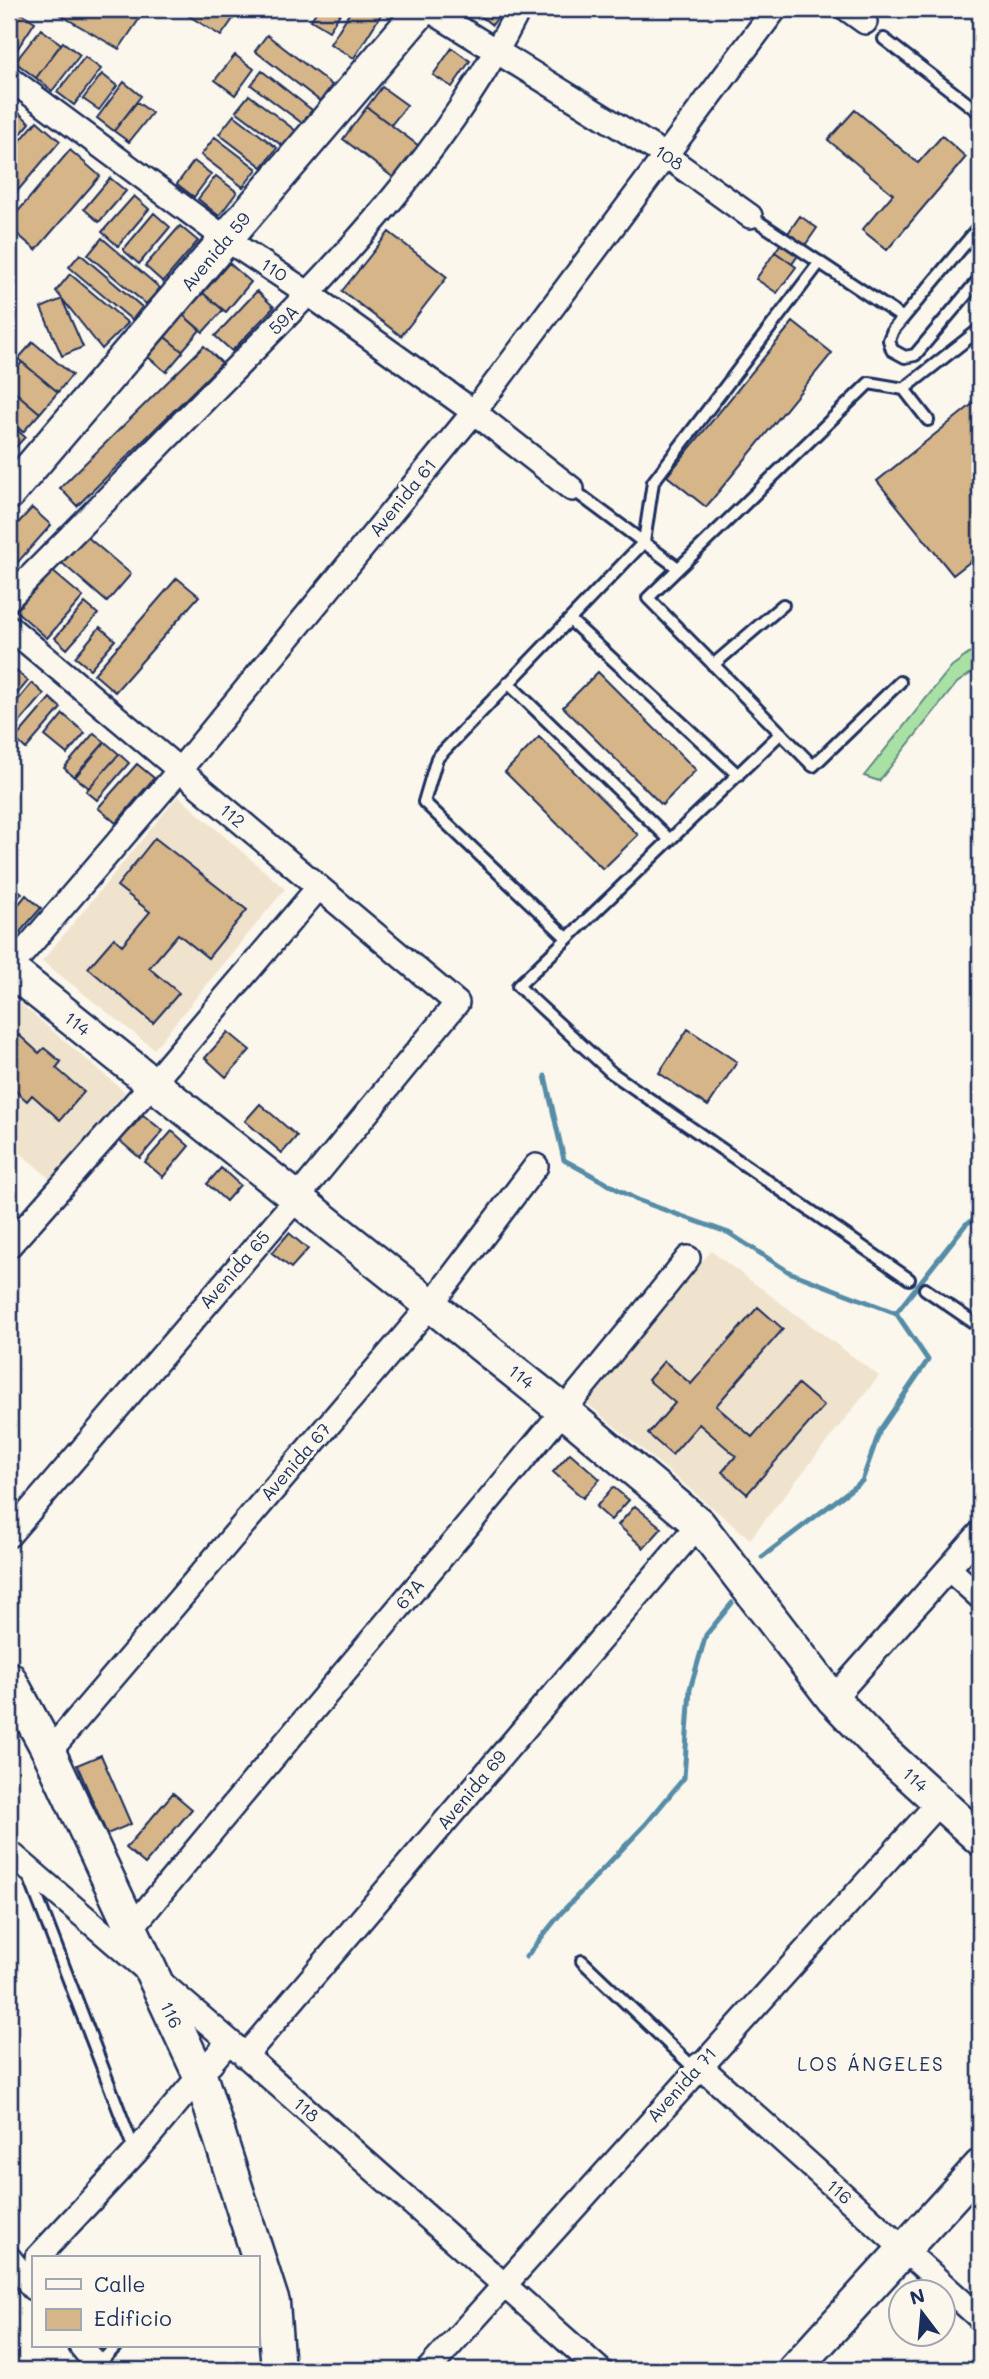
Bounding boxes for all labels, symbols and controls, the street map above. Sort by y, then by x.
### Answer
street label: 108 [650,139,689,176]
street label: Avenida 59 [175,206,256,296]
street label: 110 [257,252,292,287]
street label: 59A [263,299,304,340]
street label: Avenida 61 [363,453,441,541]
street label: 112 [215,798,250,833]
street label: 114 [60,1006,96,1041]
street label: Avenida 65 [194,1225,275,1314]
street label: 114 [504,1359,540,1394]
street label: Avenida 67 [255,1417,336,1505]
street label: 67A [389,1573,429,1614]
street label: Avenida 69 [431,1744,512,1834]
street label: 114 [898,1761,934,1797]
street label: 116 [155,1997,188,2032]
street label: Avenida 71 [641,2042,721,2127]
district label: LOS ÁNGELES [797,2051,945,2076]
street label: 118 [289,2091,325,2127]
street label: 116 [822,2173,858,2209]
legend [32,2256,259,2348]
text: Calle [94,2270,146,2297]
north arrow [888,2278,958,2348]
text: N [907,2282,928,2310]
text: Edificio [94,2304,172,2331]

